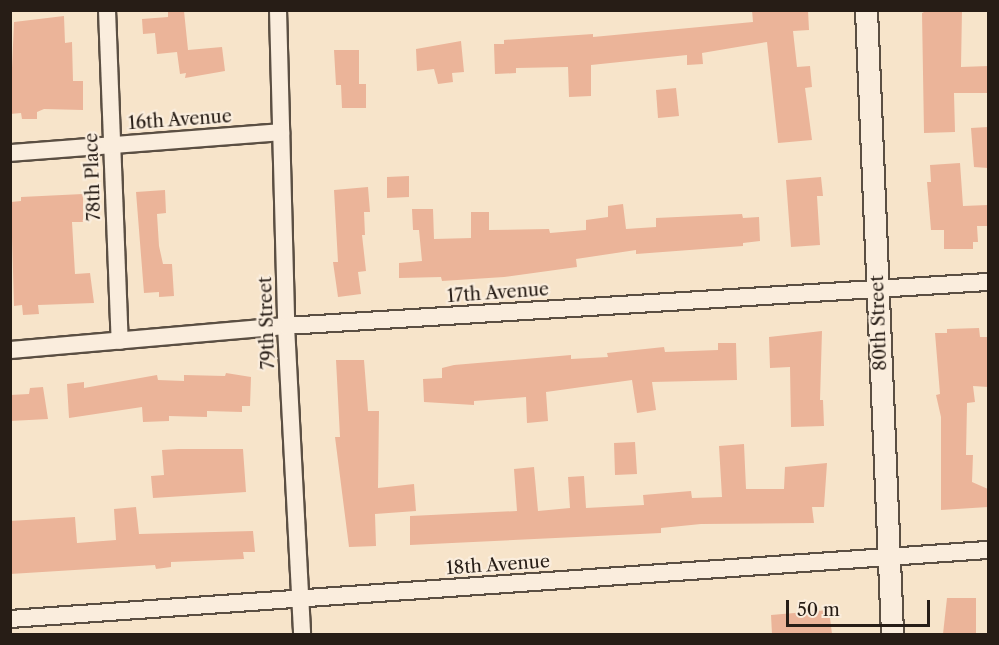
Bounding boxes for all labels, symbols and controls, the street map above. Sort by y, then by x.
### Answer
street label: 16th Avenue [127,106,233,134]
street label: 78th Place [81,133,105,221]
street label: 80th Street [867,275,891,371]
street label: 79th Street [255,276,279,370]
street label: 17th Avenue [446,279,550,307]
street label: 18th Avenue [445,551,551,579]
scale bar [789,588,933,626]
text: 50 m [797,599,840,621]

